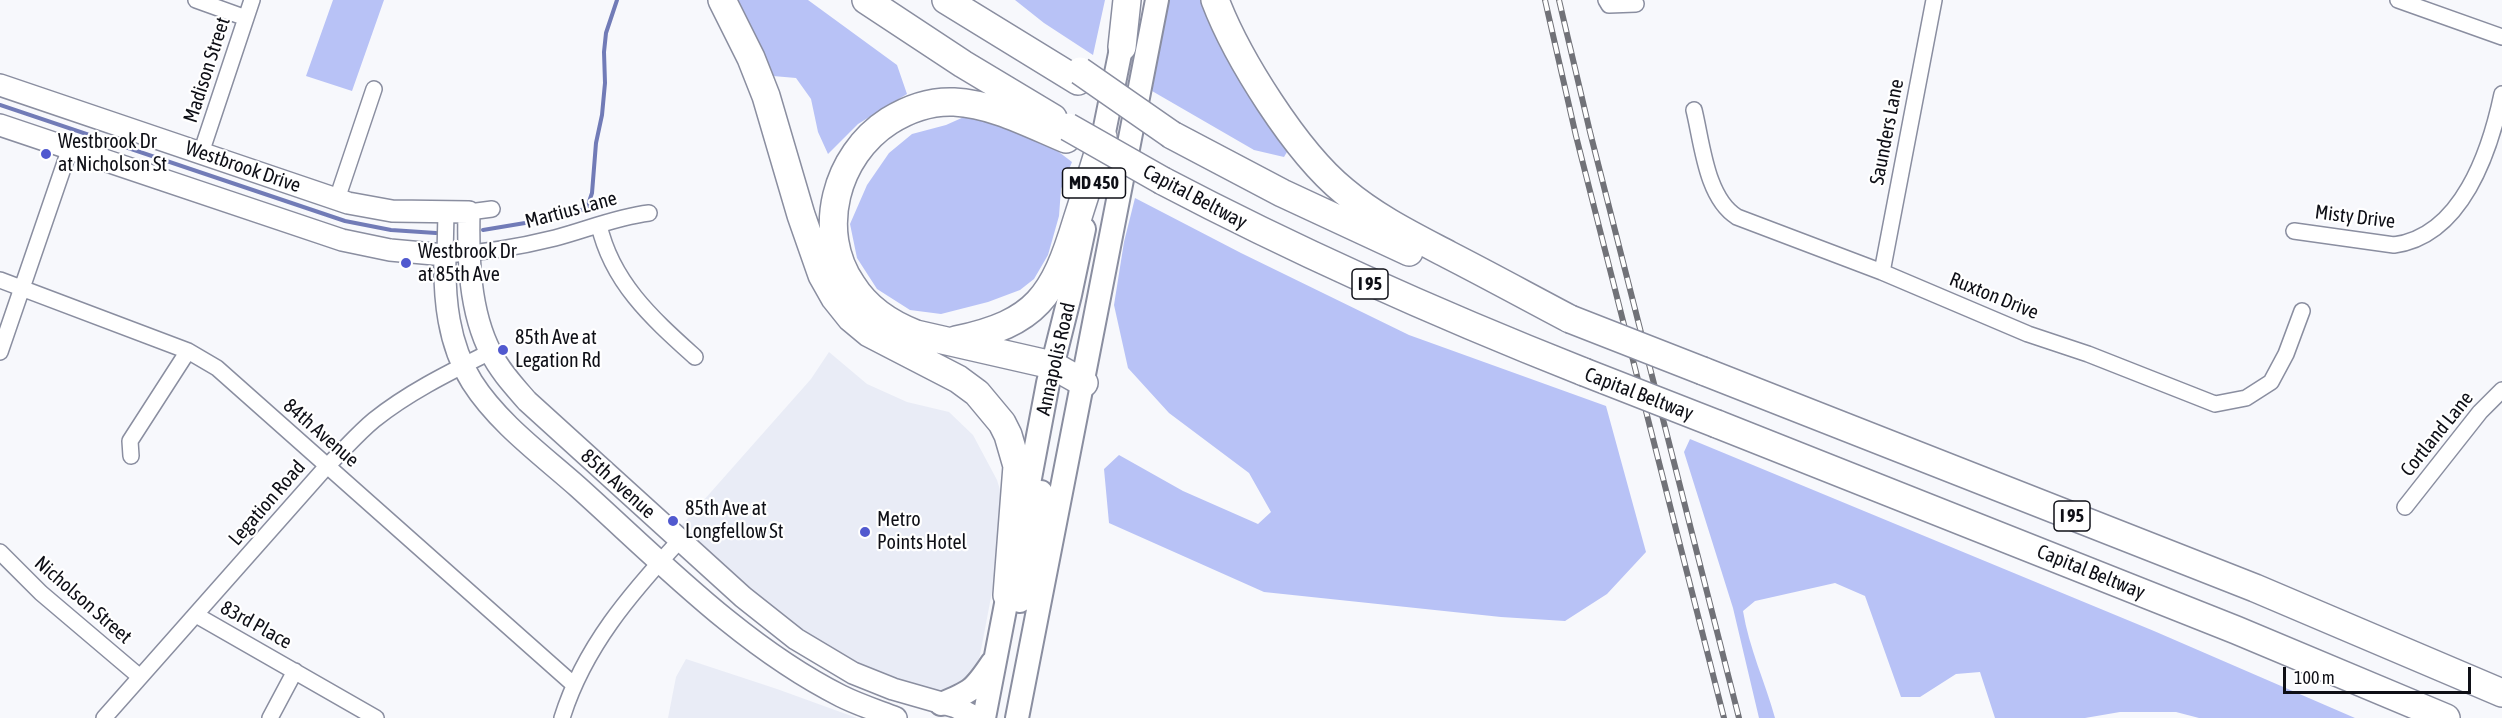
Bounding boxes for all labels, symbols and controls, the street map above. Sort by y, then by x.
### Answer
street label: Madison Street [179,14,235,126]
street label: Saunders Lane [1865,77,1909,187]
place label: Westbrook Dr at Nicholson St [58,130,167,177]
street label: Westbrook Drive [182,136,304,198]
marker: Westbrook Dr at Nicholson St [39,147,53,161]
street label: Capital Beltway [1139,160,1251,234]
road number: MD 450 [1062,168,1126,198]
street label: Martius Lane [522,186,620,234]
street label: Misty Drive [2314,200,2396,234]
place label: Westbrook Dr at 85th Ave [418,240,517,287]
marker: Westbrook Dr at 85th Ave [399,256,413,270]
street label: Ruxton Drive [1946,267,2042,325]
road number: I 95 [1352,269,1388,299]
street label: Annapolis Road [1031,300,1081,418]
place label: 85th Ave at Legation Rd [515,326,601,373]
marker: 85th Ave at Legation Rd [496,343,510,357]
street label: Capital Beltway [1581,362,1697,426]
street label: Cortland Lane [2396,387,2478,481]
street label: 84th Avenue [278,394,364,472]
street label: 85th Avenue [576,444,660,524]
street label: Legation Road [224,456,310,550]
place label: 85th Ave at Longfellow St [685,497,783,544]
road number: I 95 [2054,501,2090,531]
place label: Metro Points Hotel [877,508,967,555]
marker: 85th Ave at Longfellow St [666,514,680,528]
marker: Metro Points Hotel [858,525,872,539]
street label: Capital Beltway [2033,539,2149,605]
street label: Nicholson Street [29,551,137,649]
street label: 83rd Place [216,596,296,654]
scale bar [2286,655,2474,693]
text: 100 m [2294,667,2335,688]

